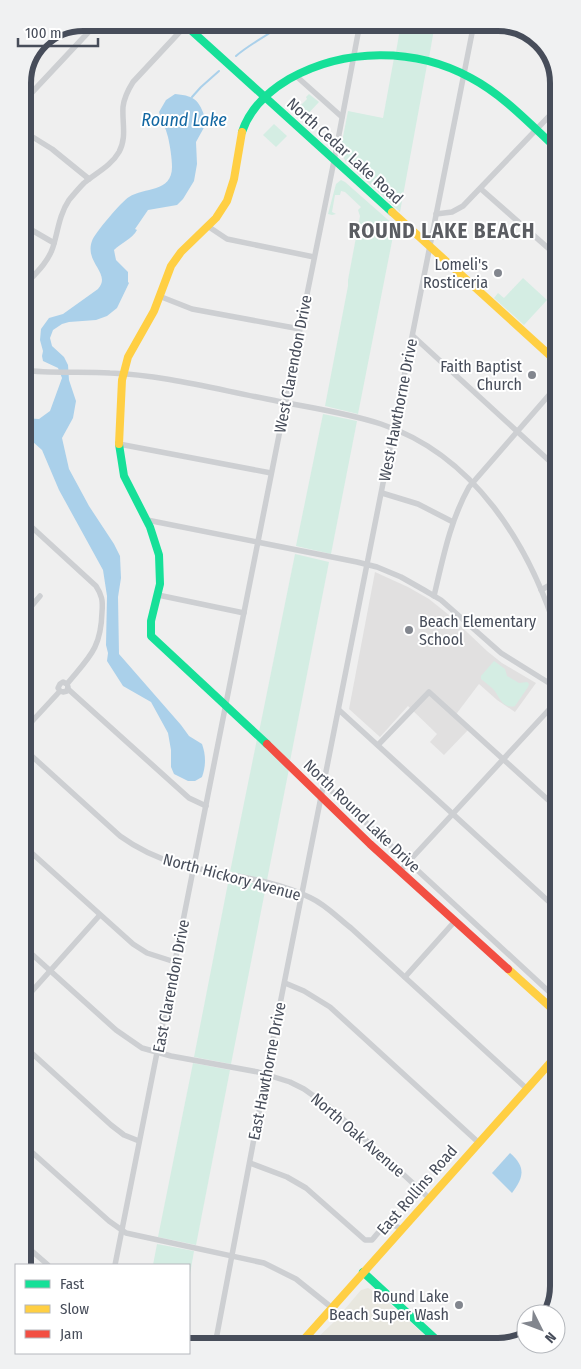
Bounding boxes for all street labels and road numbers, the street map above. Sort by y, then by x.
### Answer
street label: North Cedar Lake Road [283,94,407,208]
street label: West Clarendon Drive [270,293,316,435]
street label: West Hawthorne Drive [375,337,421,483]
street label: North Round Lake Drive [300,755,424,877]
street label: North Hickory Avenue [161,849,303,905]
street label: East Clarendon Drive [149,918,193,1054]
street label: East Hawthorne Drive [244,1000,290,1142]
street label: North Oak Avenue [307,1089,409,1181]
street label: East Rollins Road [373,1141,461,1239]

